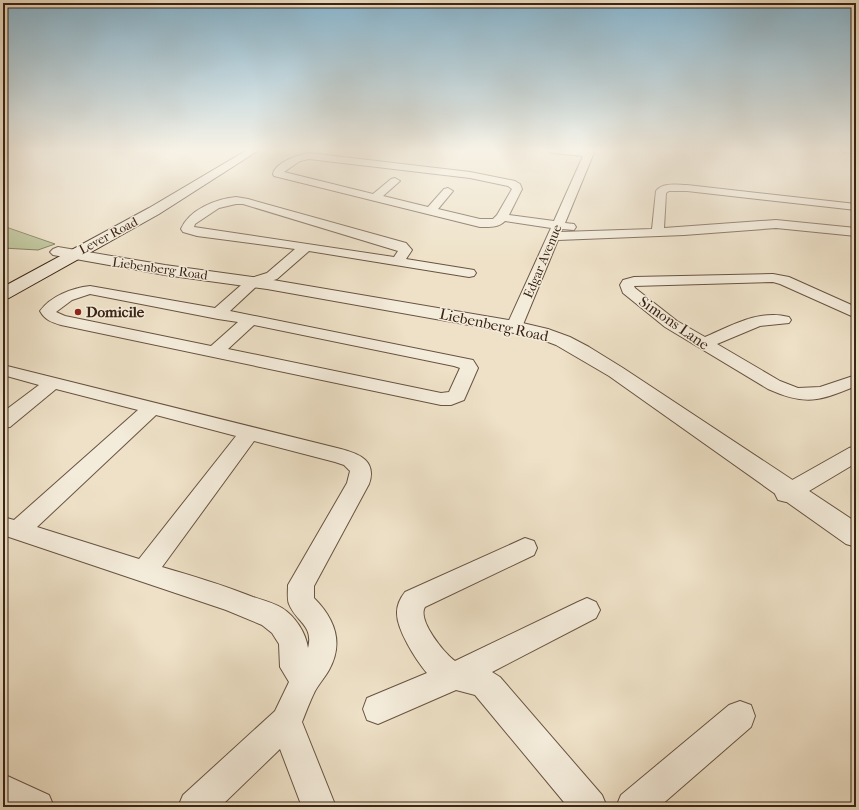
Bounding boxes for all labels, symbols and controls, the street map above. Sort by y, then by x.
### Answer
street label: Lever Road [76,213,141,257]
street label: Edgar Avenue [520,222,565,300]
street label: Liebenberg Road [111,254,209,283]
street label: Simons Lane [635,292,713,354]
place label: Domicile [86,303,145,321]
street label: Liebenberg Road [438,305,551,346]
marker: Domicile [73,307,83,317]

